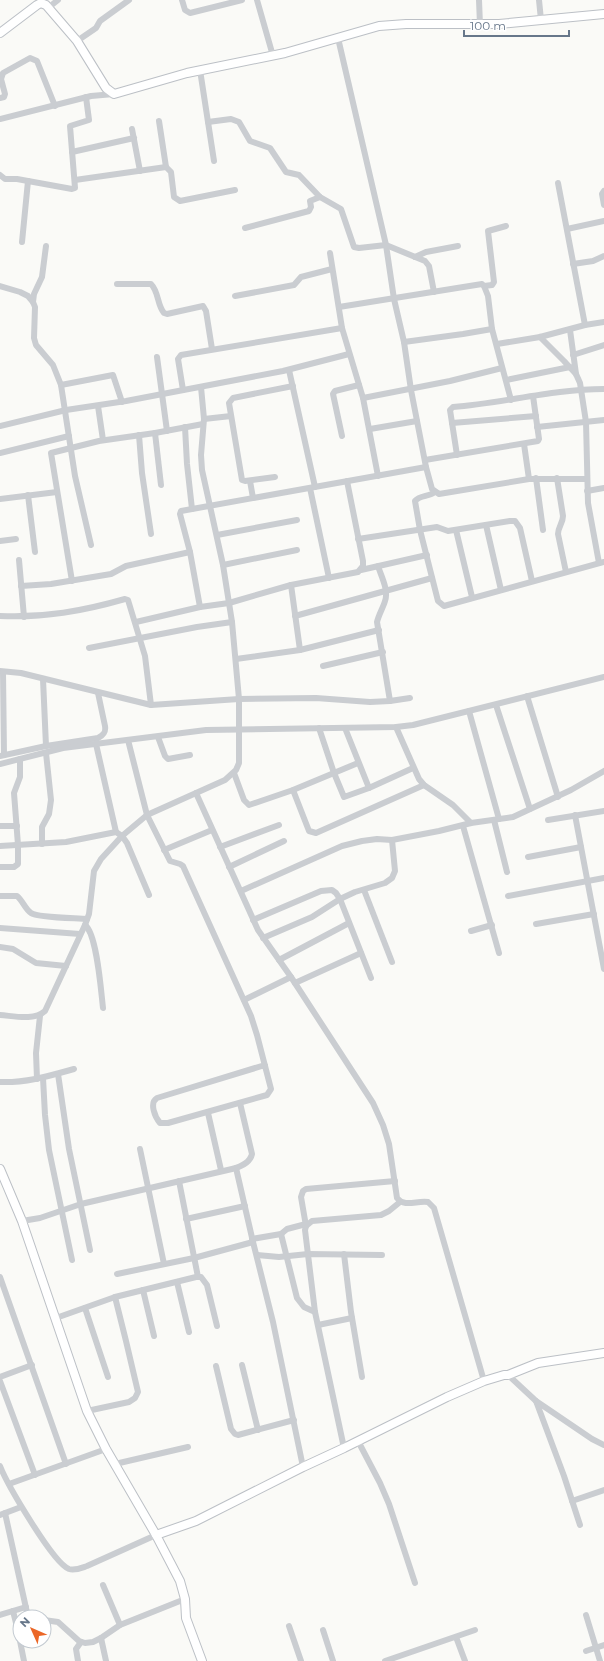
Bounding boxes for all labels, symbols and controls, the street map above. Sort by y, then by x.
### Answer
scale bar [464,12,569,38]
text: 100 m [470,18,506,33]
north arrow [12,1609,52,1649]
text: N [17,1614,33,1630]

